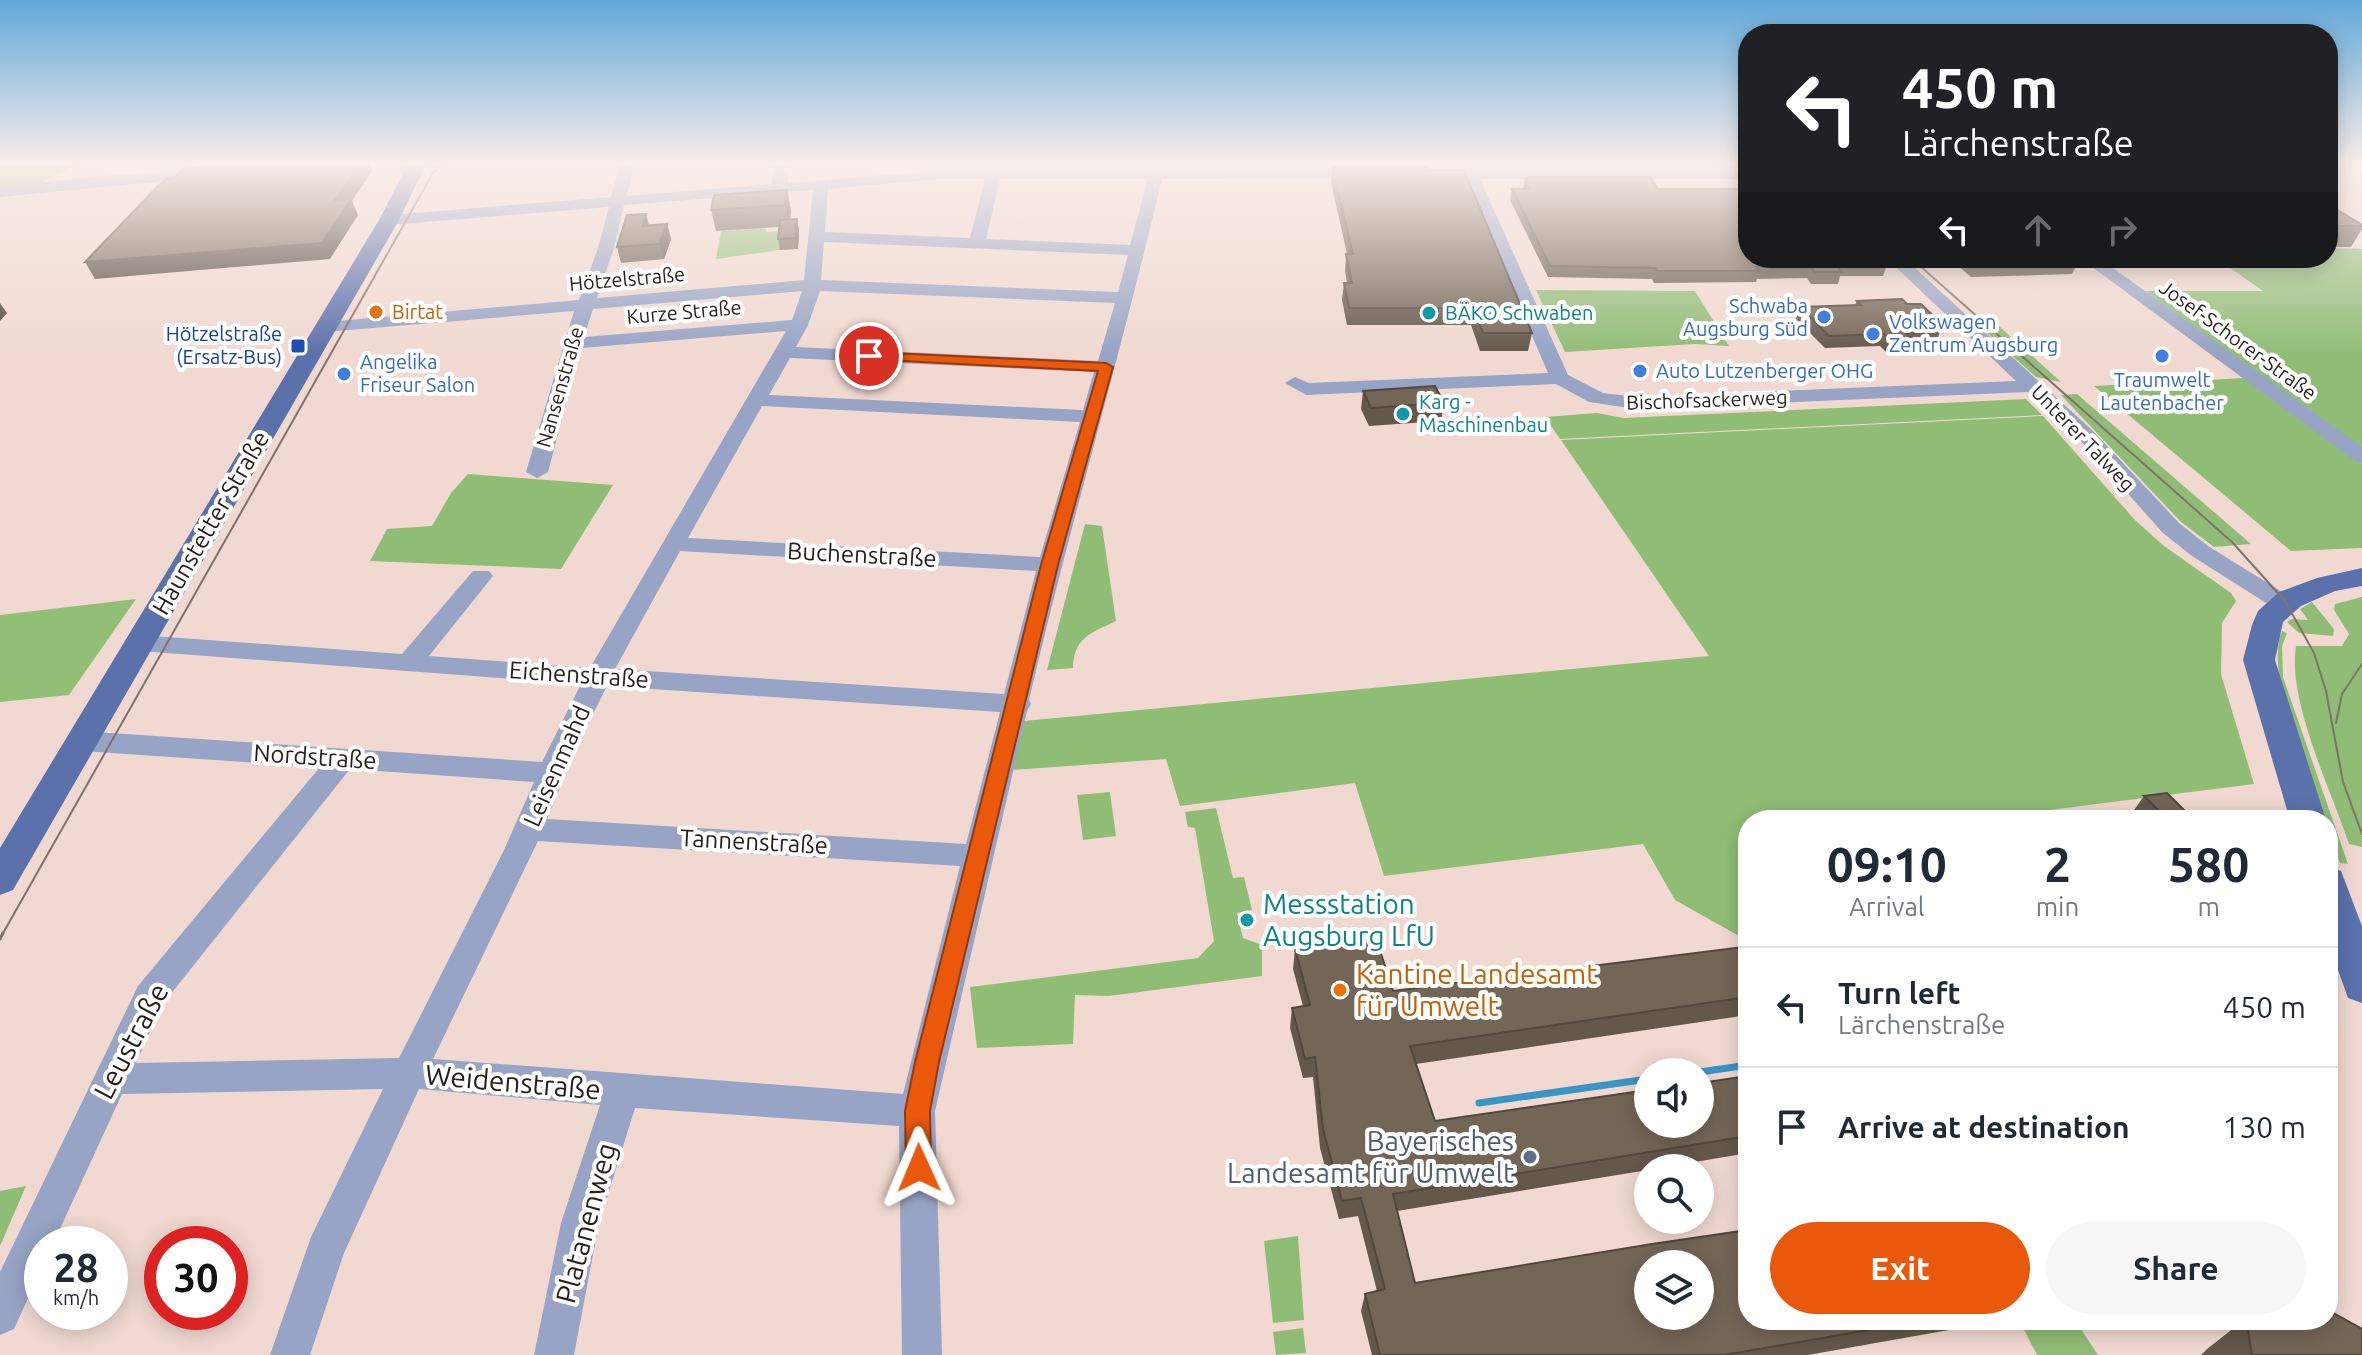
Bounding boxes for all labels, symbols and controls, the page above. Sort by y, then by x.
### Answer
icon: left [1770,56,1874,160]
text: 450 m [1902,56,2058,119]
text: Lärchenstraße [1902,122,2134,163]
icon: left [1932,208,1976,252]
icon: ahead [2016,208,2060,252]
icon: right [2100,208,2144,252]
street label: Hötzelstraße [568,262,686,295]
street label: Josef-Schorer-Straße [2155,275,2321,404]
place label: Schwaba Augsburg Süd [1683,294,1808,340]
street label: Kurze Straße [626,295,742,328]
place label: Birtat [392,300,443,323]
place label: BÄKO Schwaben [1445,301,1594,324]
marker: Birtat [367,303,385,321]
marker: BÄKO Schwaben [1420,304,1438,322]
marker: Schwaba Augsburg Süd [1815,308,1833,326]
place label: Volkswagen Zentrum Augsburg [1889,310,2058,356]
place label: Hötzelstraße (Ersatz-Bus) [166,322,282,368]
pin [835,322,903,390]
street label: Nansenstraße [531,324,588,450]
marker: Volkswagen Zentrum Augsburg [1864,325,1882,343]
icon: arrive [847,334,891,378]
marker: Hötzelstraße (Ersatz-Bus) [289,337,307,355]
marker: Traumwelt Lautenbacher [2153,347,2171,365]
place label: Angelika Friseur Salon [360,350,475,396]
place label: Auto Lutzenberger OHG [1656,359,1873,382]
marker: Auto Lutzenberger OHG [1631,362,1649,380]
marker: Angelika Friseur Salon [335,365,353,383]
place label: Traumwelt Lautenbacher [2100,368,2224,414]
street label: Unterer Talweg [2027,380,2140,495]
street label: Bischofsackerweg [1626,385,1788,414]
place label: Karg - Maschinenbau [1419,390,1548,436]
marker: Karg - Maschinenbau [1394,405,1412,423]
street label: Haunstetter Straße [147,426,274,619]
street label: Buchenstraße [787,537,938,572]
street label: Eichenstraße [508,656,650,693]
street label: Leisenmahd [518,701,595,830]
street label: Nordstraße [253,739,377,774]
street label: Tannenstraße [679,824,829,859]
text: 09:10 [1827,837,1947,891]
text: 2 [2044,837,2071,891]
text: 580 [2168,837,2249,891]
place label: Messstation Augsburg LfU [1263,888,1435,951]
text: Arrival [1849,892,1925,921]
text: min [2036,892,2079,921]
text: m [2197,892,2220,921]
marker: Messstation Augsburg LfU [1238,911,1256,929]
place label: Kantine Landesamt für Umwelt [1356,958,1597,1021]
text: Turn left [1838,976,1960,1010]
street label: Leustraße [87,978,174,1104]
marker: Kantine Landesamt für Umwelt [1331,981,1349,999]
icon: left [1770,985,1814,1029]
text: 450 m [2222,990,2306,1024]
text: Lärchenstraße [1838,1010,2005,1039]
street label: Weidenstraße [424,1058,602,1105]
map controls [1634,1058,1714,1330]
button: sound [1634,1058,1714,1138]
icon: arrive [1770,1105,1814,1149]
text: Arrive at destination [1838,1110,2130,1144]
text: 130 m [2222,1110,2306,1144]
place label: Bayerisches Landesamt für Umwelt [1227,1125,1514,1188]
position arrow [877,1126,961,1210]
street label: Platanenweg [549,1139,622,1306]
marker: Bayerisches Landesamt für Umwelt [1521,1148,1539,1166]
button: search [1634,1154,1714,1234]
button: Exit [1770,1222,2030,1314]
button: Share [2046,1222,2306,1314]
speed limit sign: 30 [144,1226,248,1330]
text: 28 [53,1245,99,1290]
button: layers [1634,1250,1714,1330]
text: km/h [53,1286,99,1309]

